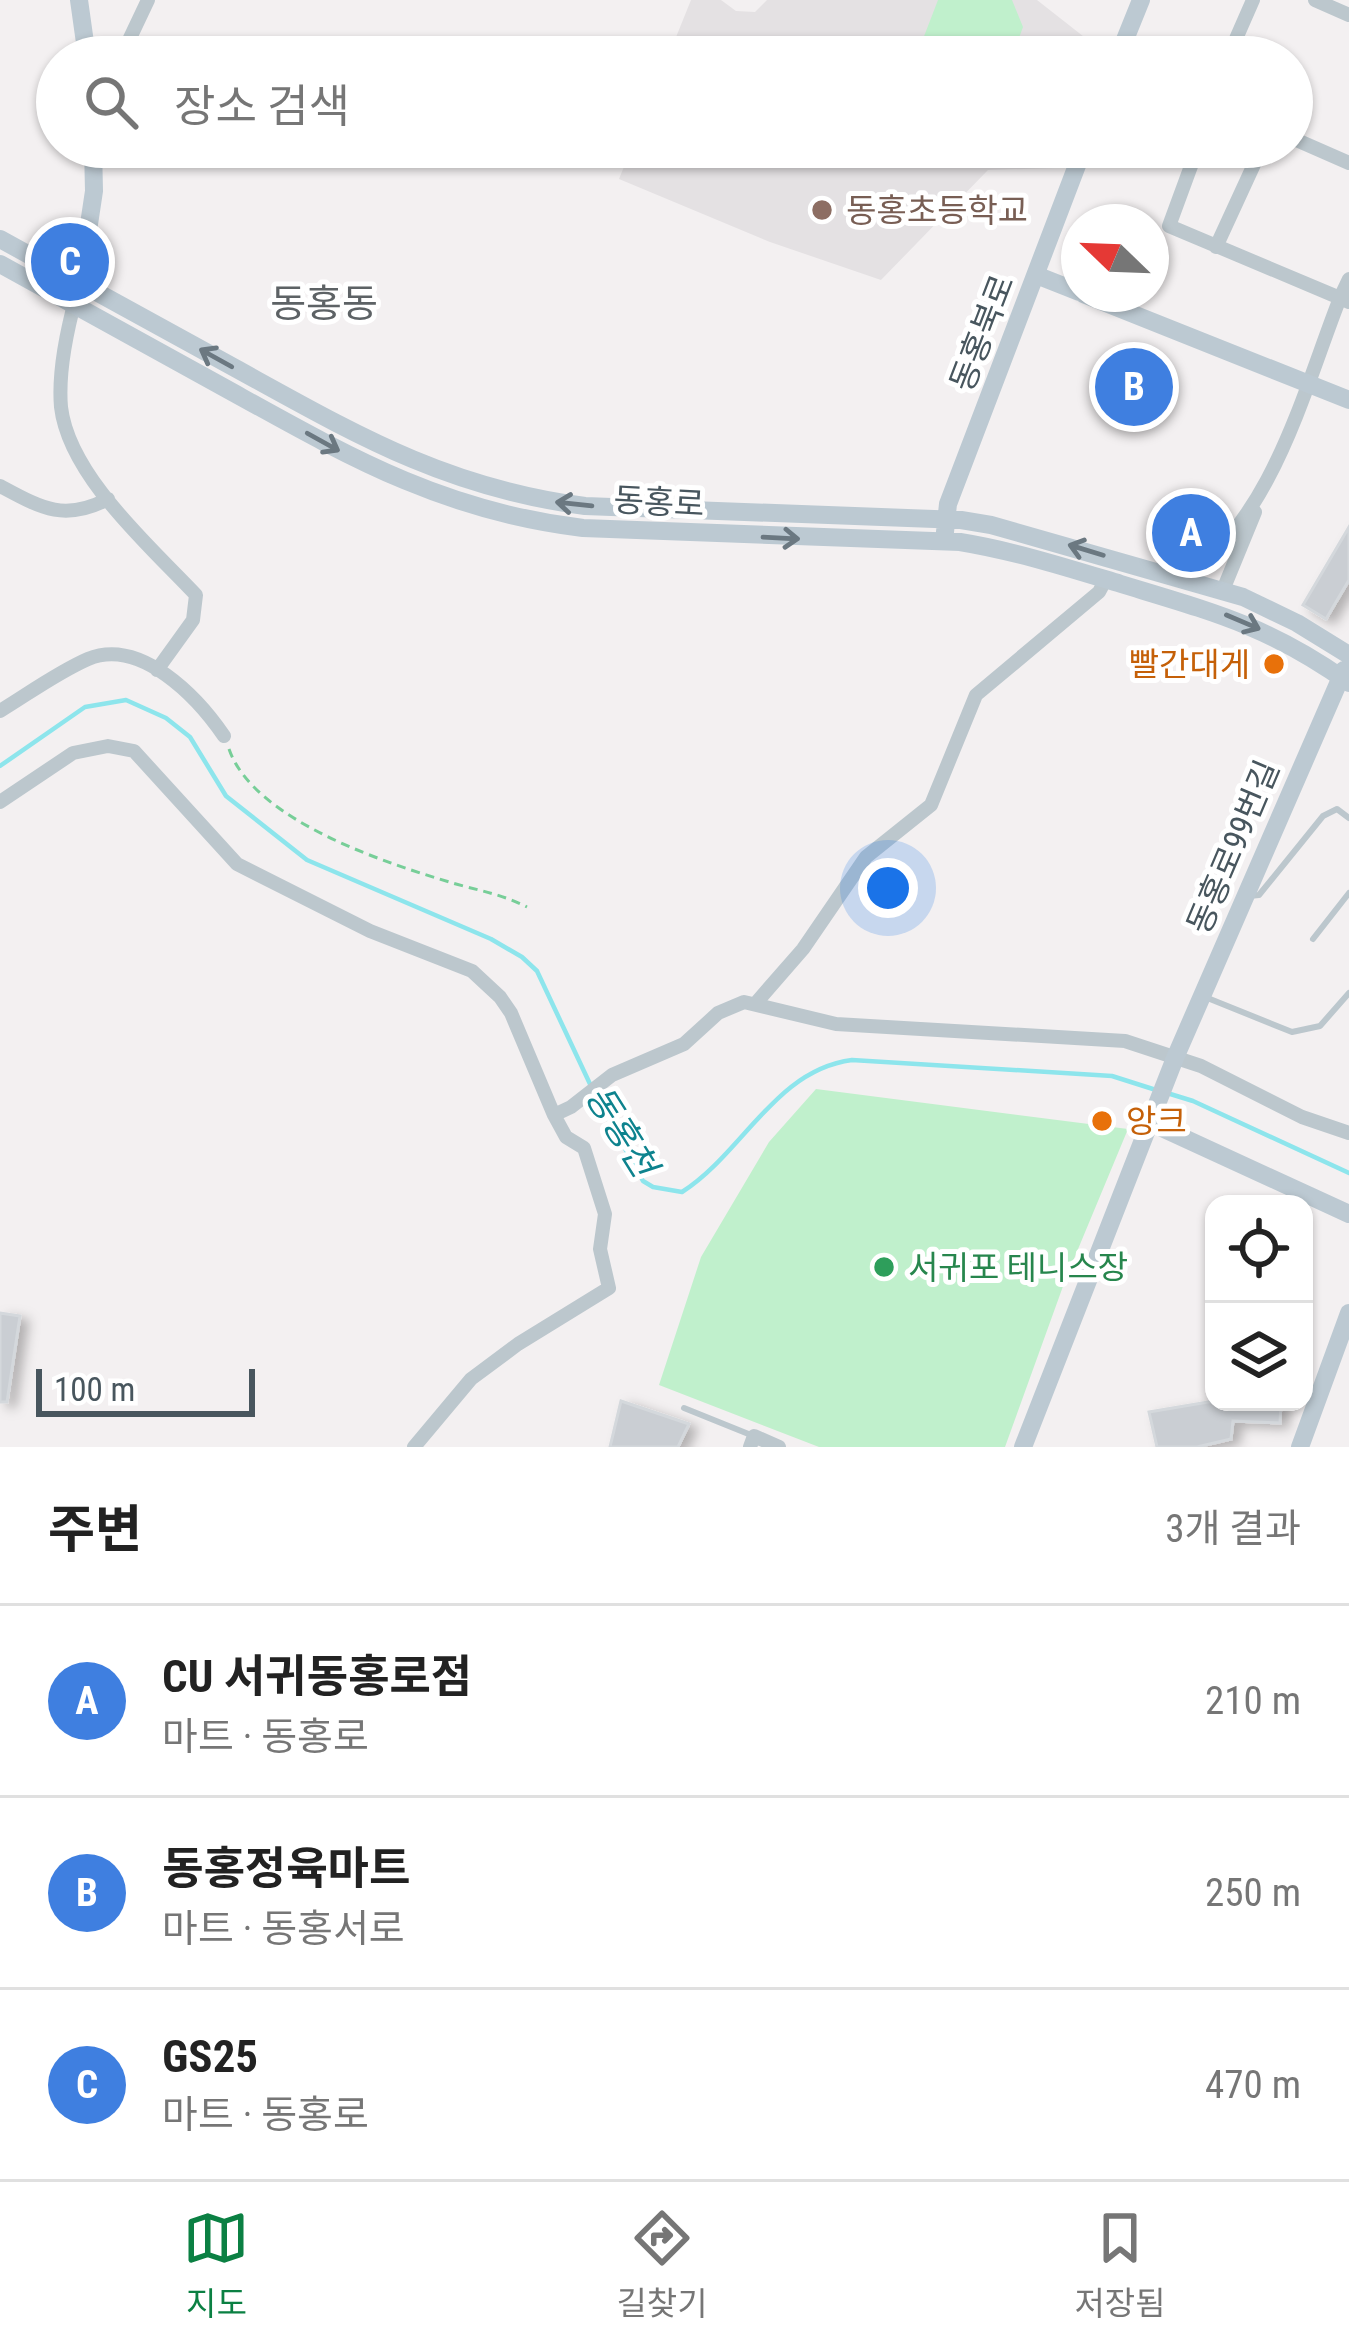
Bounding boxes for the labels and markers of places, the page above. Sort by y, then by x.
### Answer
place label: 동홍초등학교 [846,191,1028,230]
marker: 동홍초등학교 [809,197,835,223]
pin: C [31,217,109,307]
pin: B [1095,342,1173,432]
pin: A [1152,488,1230,578]
place label: 빨간대게 [1129,645,1250,684]
marker: 빨간대게 [1261,651,1287,677]
place label: 앙크 [1126,1102,1187,1141]
marker: 앙크 [1089,1108,1115,1134]
place label: 서귀포 테니스장 [908,1248,1128,1287]
marker: 서귀포 테니스장 [871,1254,897,1280]

